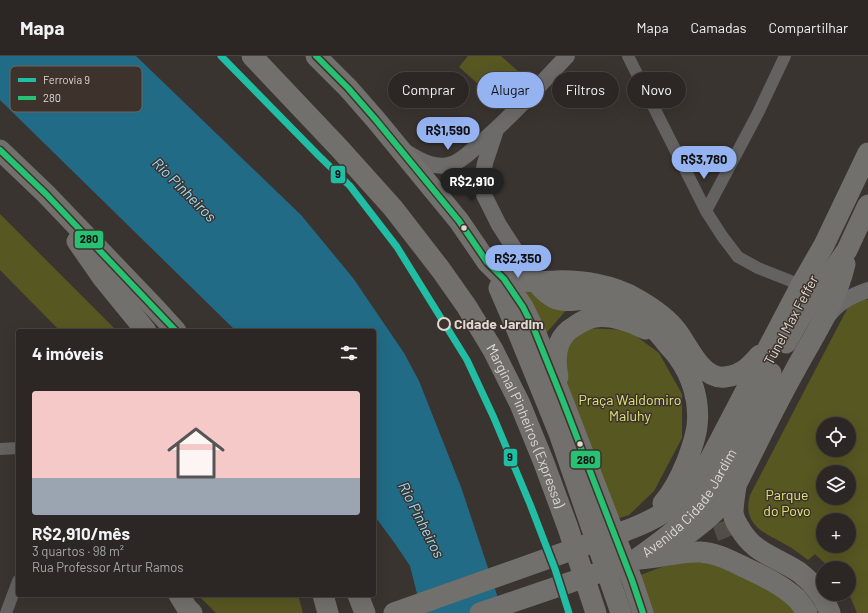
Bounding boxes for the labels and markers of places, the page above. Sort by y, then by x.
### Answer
pin: R$1,590 [411,117,485,151]
pin: R$3,780 [667,146,741,180]
pin: R$2,910 [435,168,509,202]
unlabelled marker [459,223,469,233]
pin: R$2,350 [481,245,555,279]
place label: Cidade Jardim [454,315,544,332]
marker: Cidade Jardim [437,317,451,331]
unlabelled marker [575,439,585,449]

